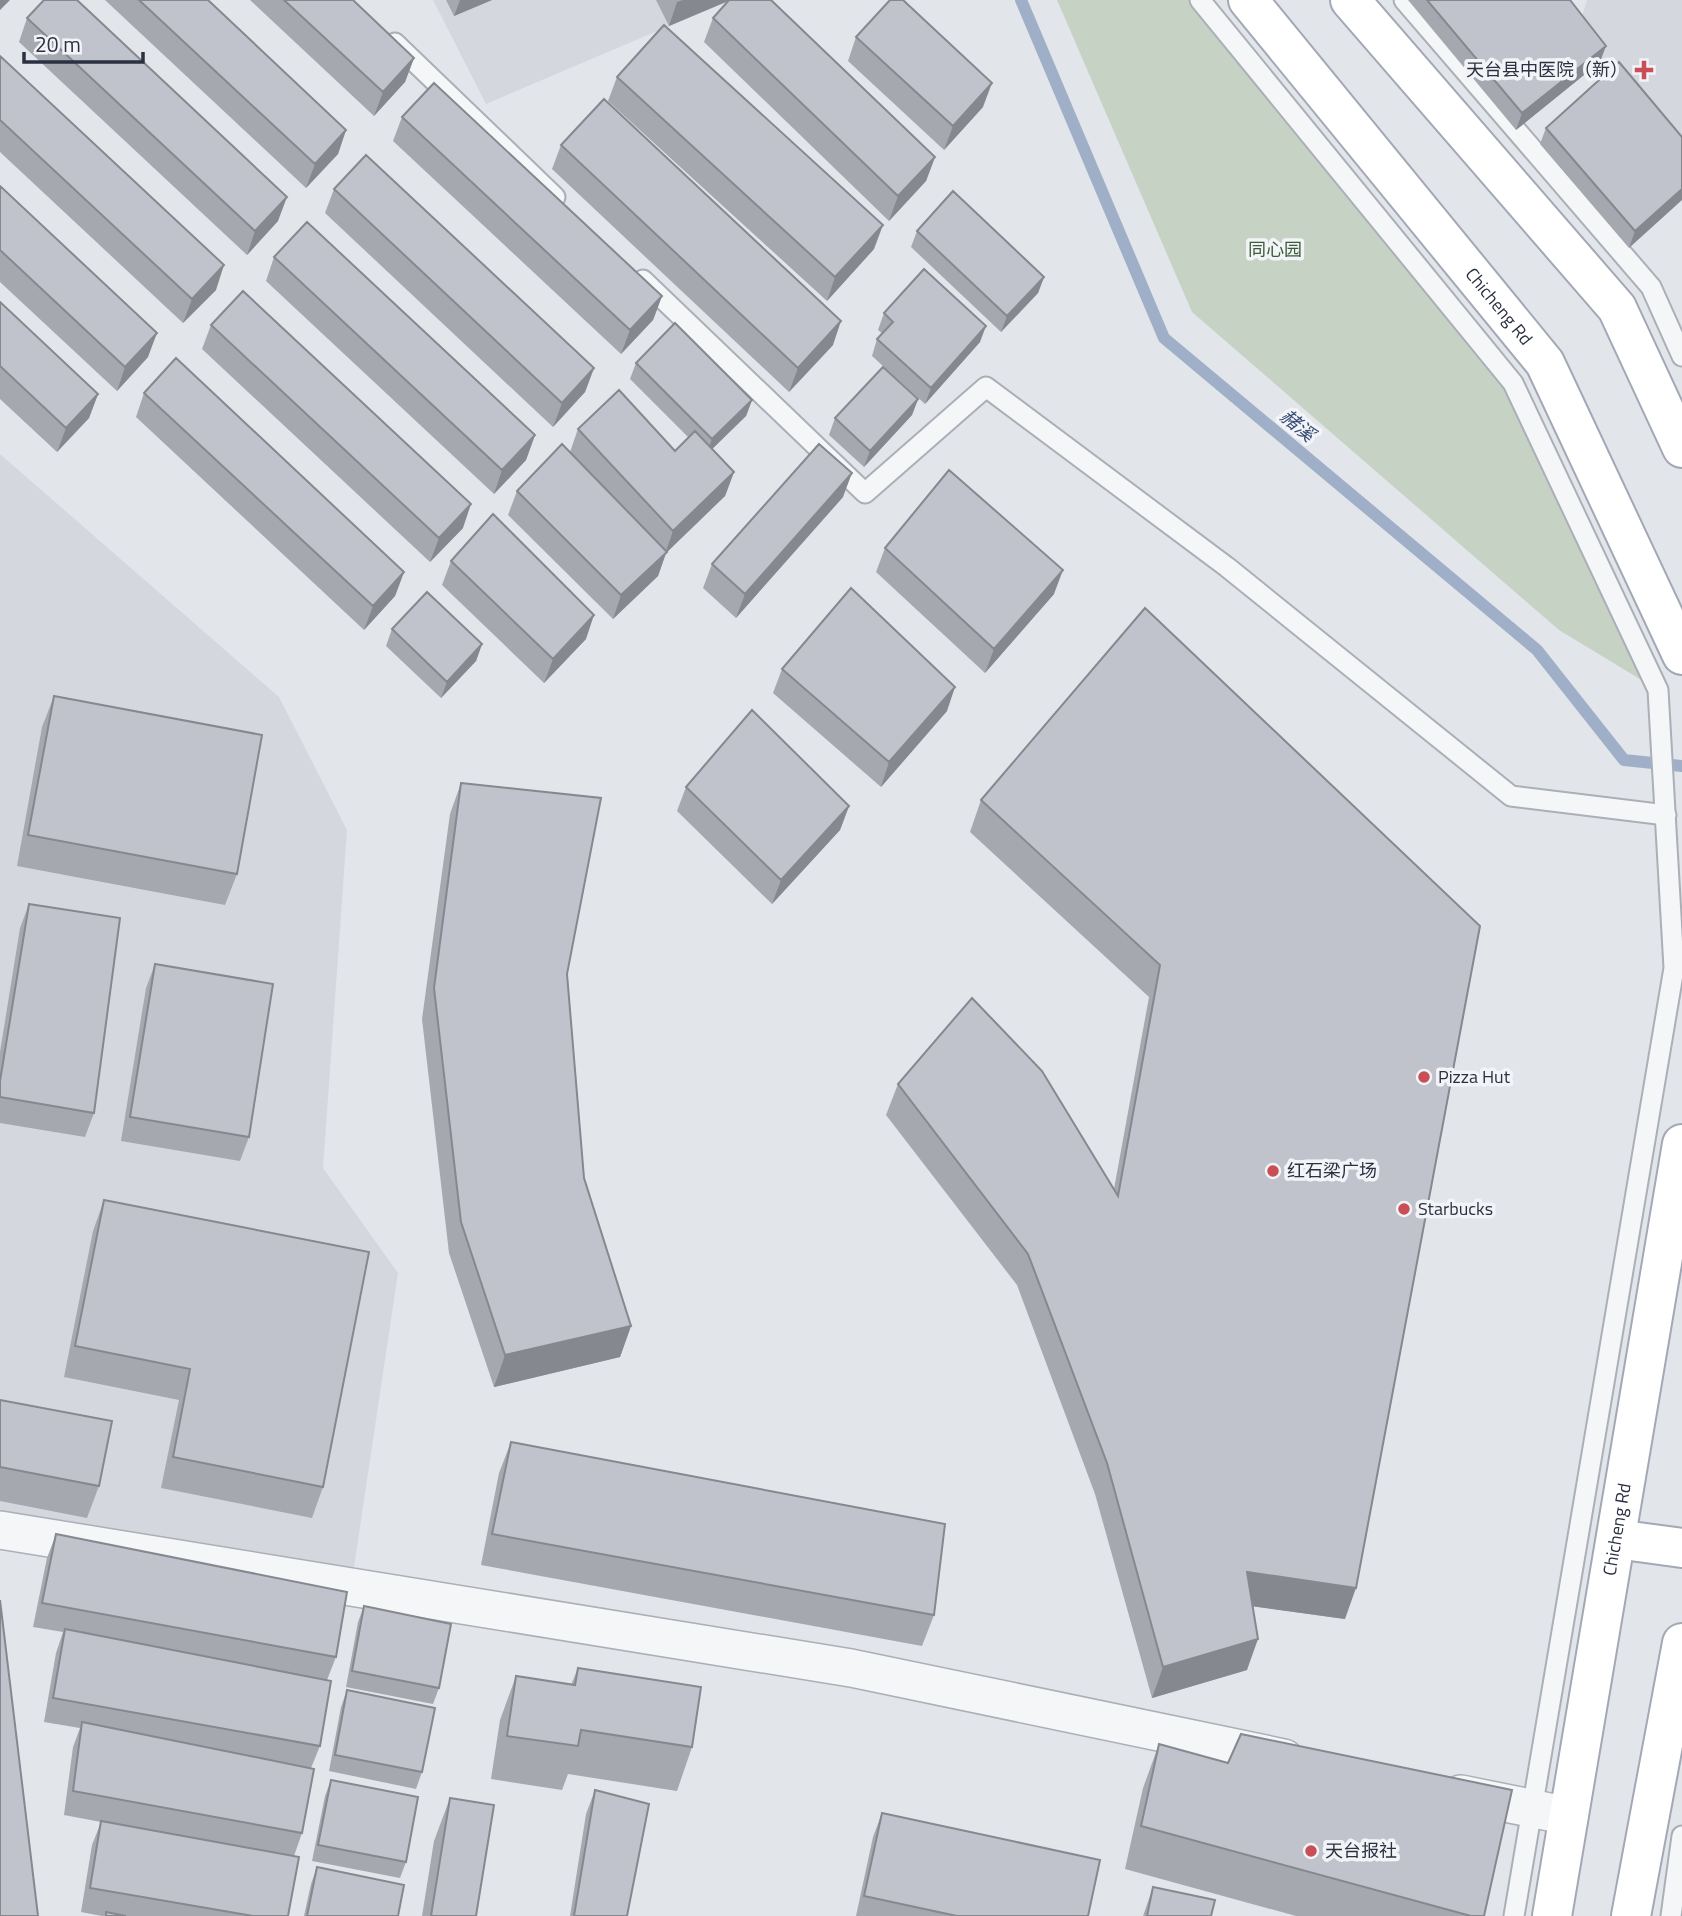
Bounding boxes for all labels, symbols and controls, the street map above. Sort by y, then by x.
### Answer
scale bar [24,21,144,65]
text: 20 m [35,28,81,60]
place label: 天台县中医院（新） [1466,56,1628,83]
marker: 天台县中医院（新） [1634,60,1654,80]
park label: 同心园 [1248,236,1302,263]
street label: Chicheng Rd [1459,261,1539,351]
water label: 赭溪 [1274,401,1324,449]
place label: Pizza Hut [1438,1063,1511,1090]
marker: Pizza Hut [1416,1069,1432,1085]
place label: 红石梁广场 [1287,1157,1377,1184]
marker: 红石梁广场 [1265,1163,1281,1179]
place label: Starbucks [1418,1195,1493,1222]
marker: Starbucks [1396,1201,1412,1217]
street label: Chicheng Rd [1596,1481,1638,1578]
place label: 天台报社 [1325,1837,1397,1864]
marker: 天台报社 [1303,1843,1319,1859]

